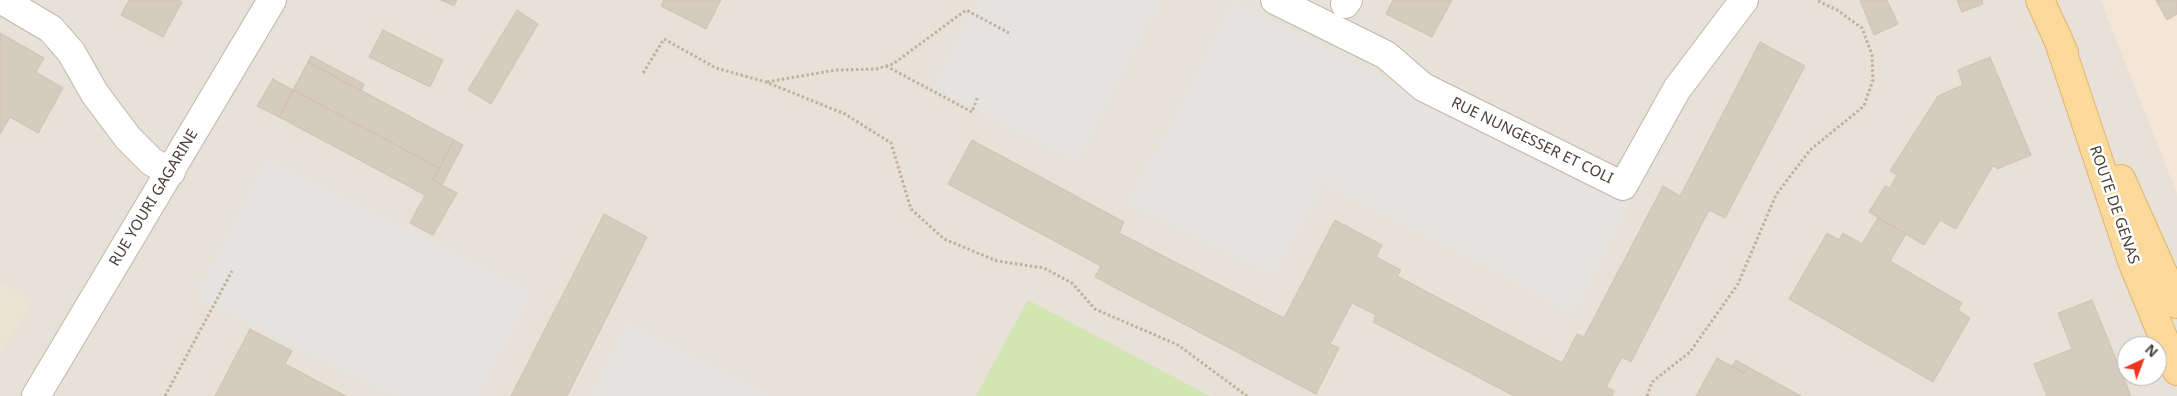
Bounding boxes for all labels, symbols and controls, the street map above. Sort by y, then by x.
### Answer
street label: RUE NUNGESSER ET COLI [1448,94,1616,188]
street label: RUE YOURI GAGARINE [106,126,202,270]
street label: ROUTE DE GENAS [2085,143,2143,267]
north arrow [2117,336,2167,386]
text: N [2141,340,2163,361]

